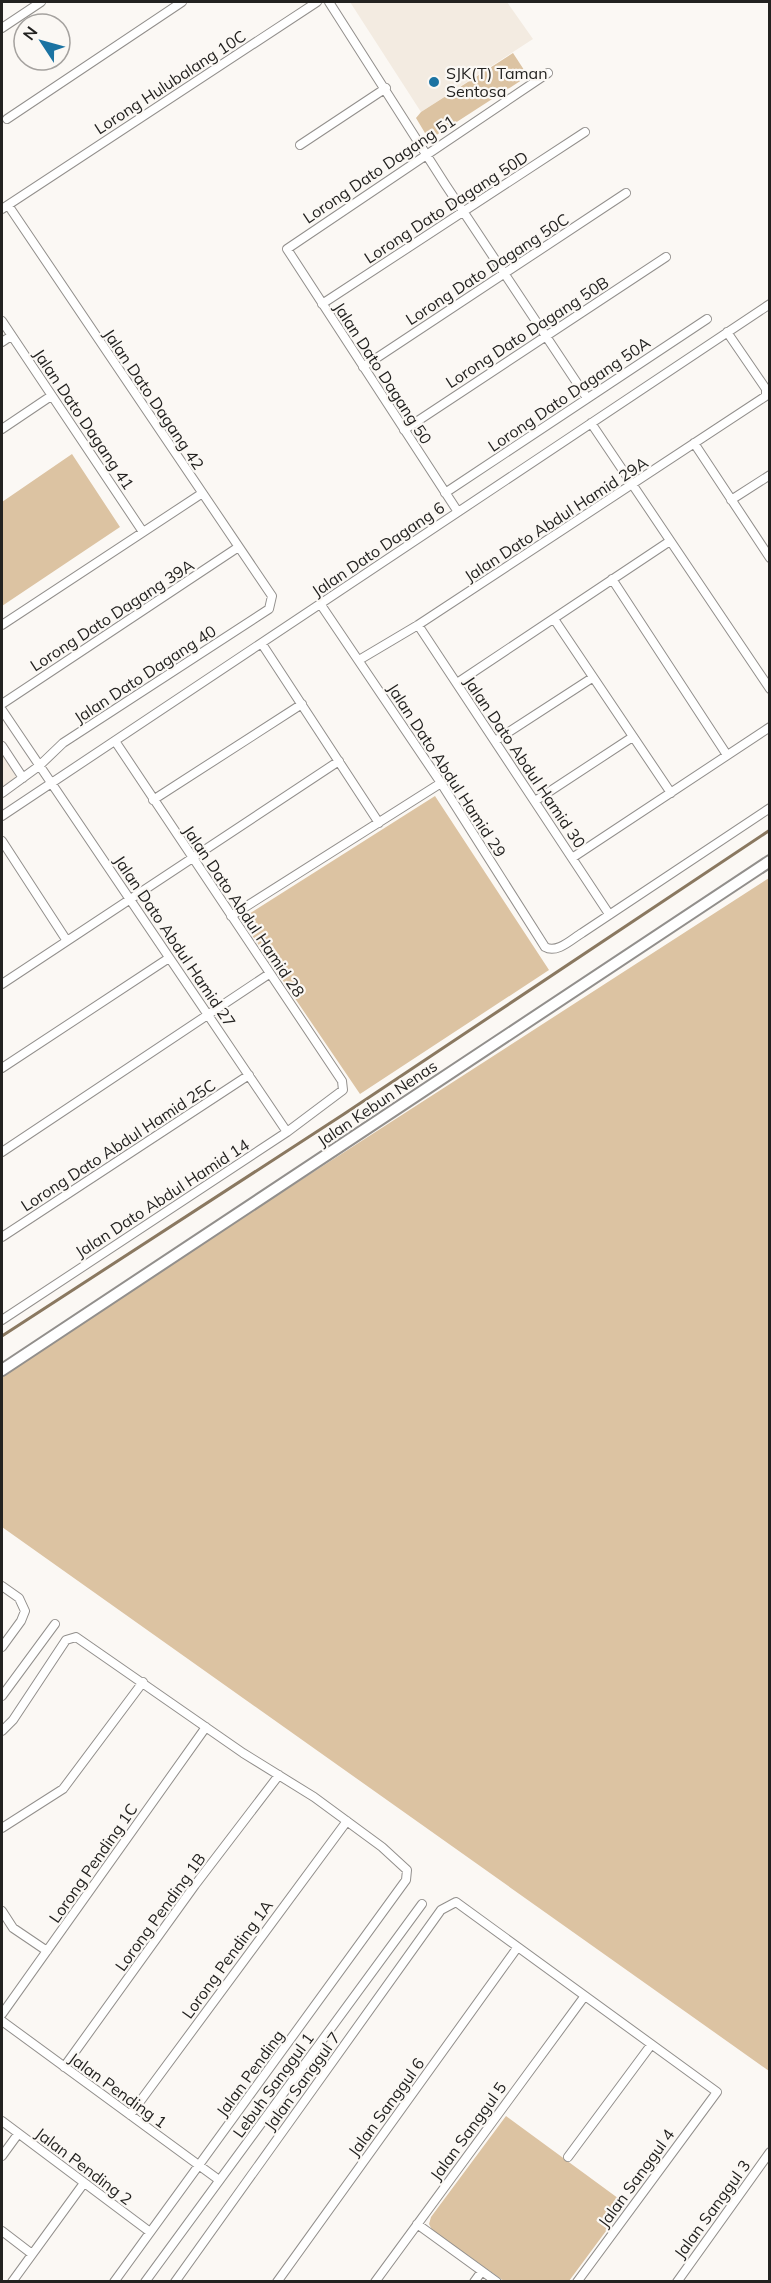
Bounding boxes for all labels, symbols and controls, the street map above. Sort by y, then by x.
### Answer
north arrow [12,12,72,72]
text: N [18,22,42,44]
street label: Lorong Hulubalang 10C [91,26,249,138]
place label: SJK(T) Taman Sentosa [446,63,548,101]
marker: SJK(T) Taman Sentosa [427,75,441,89]
street label: Lorong Dato Dagang 51 [299,111,459,227]
street label: Lorong Dato Dagang 50D [360,147,532,267]
street label: Lorong Dato Dagang 50C [402,209,572,329]
street label: Lorong Dato Dagang 50B [442,272,612,392]
street label: Jalan Dato Dagang 50 [330,298,436,448]
street label: Jalan Dato Dagang 42 [99,325,209,473]
street label: Lorong Dato Dagang 50A [484,332,654,456]
street label: Jalan Dato Dagang 41 [29,345,139,493]
street label: Jalan Dato Abdul Hamid 29A [460,452,652,586]
street label: Jalan Dato Dagang 6 [308,497,448,601]
street label: Lorong Dato Dagang 39A [26,554,198,675]
street label: Jalan Dato Dagang 40 [70,621,220,727]
street label: Jalan Dato Abdul Hamid 30 [460,672,590,852]
street label: Jalan Dato Abdul Hamid 29 [383,679,511,861]
street label: Jalan Dato Abdul Hamid 28 [179,821,309,1001]
street label: Jalan Dato Abdul Hamid 27 [110,851,240,1031]
street label: Jalan Kebun Nenas [313,1055,441,1151]
street label: Lorong Dato Abdul Hamid 25C [17,1074,219,1215]
street label: Jalan Dato Abdul Hamid 14 [71,1134,253,1262]
street label: Lorong Pending 1C [44,1799,142,1927]
street label: Lorong Pending 1B [110,1849,210,1975]
street label: Lorong Pending 1A [177,1896,277,2022]
street label: Jalan Pending [212,2026,288,2120]
street label: Jalan Sanggul 7 [260,2028,344,2134]
street label: Lebuh Sanggul 1 [228,2029,318,2141]
street label: Jalan Pending 1 [65,2048,171,2132]
street label: Jalan Sanggul 6 [344,2054,428,2160]
street label: Jalan Sanggul 5 [426,2078,510,2184]
street label: Jalan Pending 2 [32,2123,136,2209]
street label: Jalan Sanggul 4 [594,2125,679,2231]
street label: Jalan Sanggul 3 [670,2156,754,2262]

